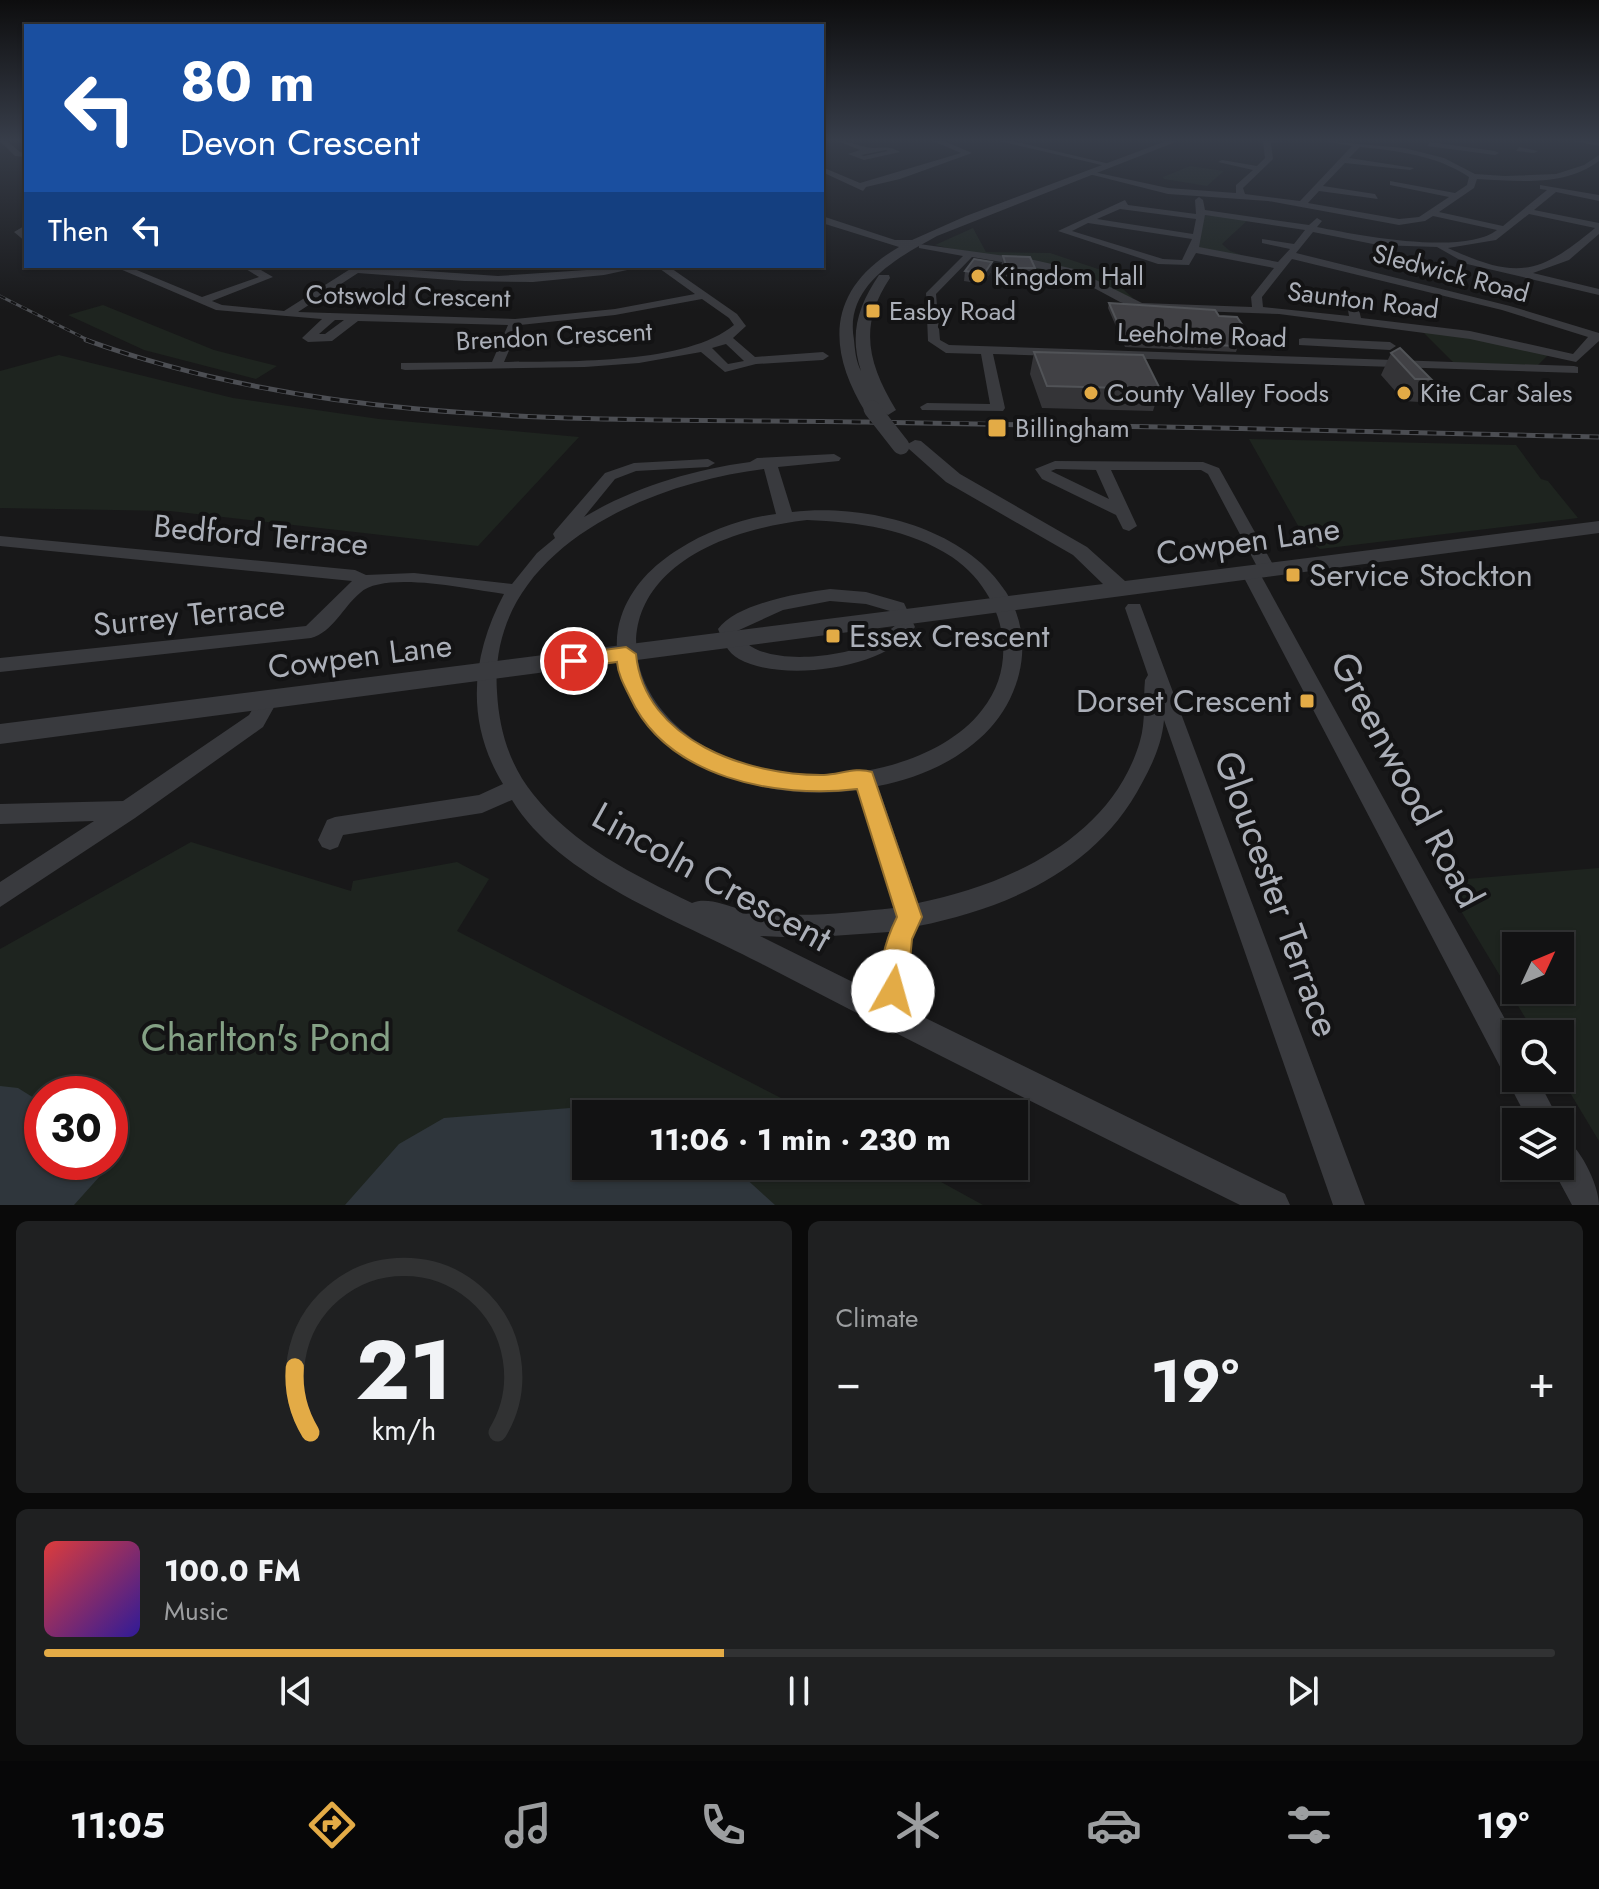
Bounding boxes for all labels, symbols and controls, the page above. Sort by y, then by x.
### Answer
text: 80 m [180,41,315,122]
icon: left [48,56,152,160]
text: Devon Crescent [180,116,420,168]
icon: left [125,208,169,252]
text: Then [48,209,109,252]
street label: Sledwick Road [1368,234,1534,312]
place label: Kingdom Hall [994,257,1144,295]
marker: Kingdom Hall [969,267,987,285]
street label: Saunton Road [1285,272,1441,328]
street label: Cotswold Crescent [305,275,511,317]
place label: Easby Road [889,292,1016,330]
marker: Easby Road [864,302,882,320]
street label: Brendon Crescent [455,312,654,360]
street label: Leeholme Road [1116,313,1288,357]
place label: County Valley Foods [1107,374,1329,412]
place label: Kite Car Sales [1420,374,1573,412]
marker: County Valley Foods [1082,384,1100,402]
marker: Kite Car Sales [1395,384,1413,402]
place label: Billingham [1015,409,1130,447]
marker: Billingham [986,417,1008,439]
street label: Bedford Terrace [152,503,370,567]
street label: Cowpen Lane [1153,505,1343,577]
place label: Service Stockton [1309,552,1533,598]
marker: Service Stockton [1284,566,1302,584]
street label: Surrey Terrace [91,582,287,648]
place label: Essex Crescent [849,613,1050,659]
street label: Cowpen Lane [265,622,455,690]
pin [540,627,608,695]
marker: Essex Crescent [824,627,842,645]
icon: arrive [552,639,596,683]
street label: Greenwood Road [1317,642,1498,917]
place label: Dorset Crescent [1076,678,1291,724]
marker: Dorset Crescent [1298,692,1316,710]
street label: Gloucester Terrace [1200,743,1355,1044]
street label: Lincoln Crescent [583,788,842,965]
north arrow [1502,932,1574,1004]
map controls [1502,932,1574,1180]
position arrow [851,949,935,1033]
park label: Charlton's Pond [141,1010,391,1065]
button: search [1502,1020,1574,1092]
speed limit sign: 30 [24,1076,128,1180]
button: layers [1502,1108,1574,1180]
text: 11:06 · 1 min · 230 m [649,1118,951,1161]
text: Climate [836,1299,918,1337]
text: 21 [355,1310,452,1430]
text: 19° [1150,1338,1239,1425]
text: − [836,1350,861,1414]
text: + [1528,1350,1555,1414]
text: km/h [371,1409,436,1451]
text: 100.0 FM [164,1549,301,1592]
text: Music [164,1592,228,1630]
icon: previous [274,1669,318,1713]
icon: pause [777,1669,821,1713]
icon: next [1281,1669,1325,1713]
icon: directions [304,1797,360,1853]
icon: music [500,1797,556,1853]
icon: phone [695,1797,751,1853]
icon: climate [890,1797,946,1853]
icon: car [1086,1797,1142,1853]
icon: filters [1281,1797,1337,1853]
text: 11:05 [70,1799,165,1851]
text: 19° [1476,1799,1529,1851]

